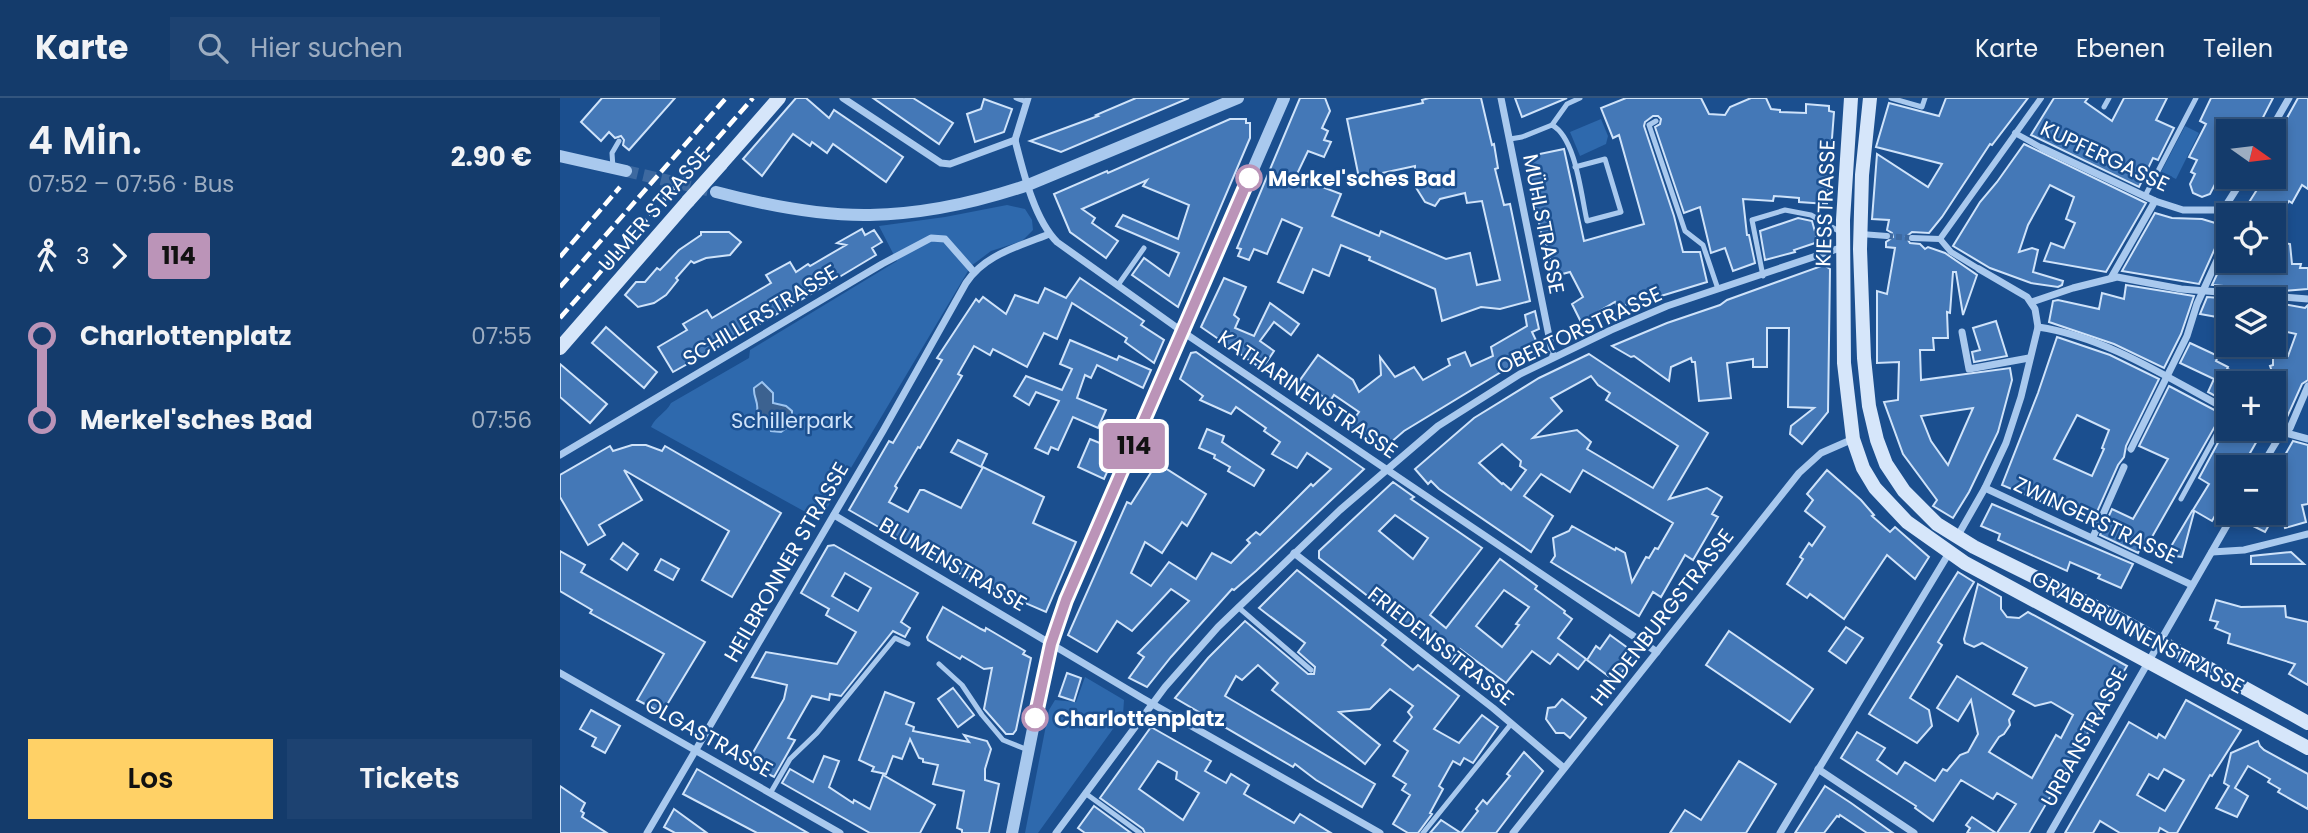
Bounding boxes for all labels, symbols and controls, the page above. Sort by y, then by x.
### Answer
search box [170,17,660,80]
text: Karte [35,24,128,71]
icon: search [194,29,232,67]
text: Hier suchen [250,30,403,66]
text: Karte [1975,32,2038,65]
text: Ebenen [2076,32,2165,65]
text: Teilen [2203,32,2273,65]
street label: KUPFERGASSE [2036,113,2174,199]
text: 4 Min. [28,114,142,167]
north arrow [2216,119,2286,189]
map controls [2216,119,2286,525]
text: 2.90 € [451,139,532,175]
street label: KIESSTRASSE [1808,139,1842,267]
street label: ULMER STRASSE [592,140,716,278]
street label: MÜHLSTRASSE [1516,152,1572,296]
place label: Merkel'sches Bad [1268,164,1456,193]
marker: Merkel'sches Bad [1236,165,1262,191]
text: 07:52 – 07:56 · Bus [28,168,234,200]
button: locate [2216,203,2286,273]
icon: walk [28,237,66,275]
icon: forward [100,237,138,275]
text: 114 [162,239,196,272]
text: 3 [76,240,90,272]
street label: SCHILLERSTRASSE [677,257,843,373]
street label: OBERTORSTRASSE [1491,279,1667,381]
button: layers [2216,287,2286,357]
text: Charlottenplatz [80,318,291,354]
text: 07:55 [471,320,532,352]
street label: KATHARINENSTRASSE [1212,323,1404,465]
button: + [2216,371,2286,441]
text: Merkel'sches Bad [80,402,313,438]
text: 07:56 [471,404,532,436]
park label: Schillerpark [731,406,853,435]
line badge: 114 [1094,423,1174,469]
text: 114 [1117,429,1151,462]
button: − [2216,455,2286,525]
street label: HEILBRONNER STRASSE [717,457,855,667]
street label: ZWINGERSTRASSE [2009,469,2183,571]
street label: BLUMENSTRASSE [874,510,1032,618]
street label: HINDENBURGSTRASSE [1584,523,1740,711]
street label: GRABBRUNNENSTRASSE [2027,564,2249,700]
street label: FRIEDENSSTRASSE [1362,580,1520,712]
street label: URBANSTRASSE [2034,662,2134,812]
street label: OLGASTRASSE [640,690,778,784]
place label: Charlottenplatz [1054,704,1225,733]
marker: Charlottenplatz [1022,705,1048,731]
button: Los [28,739,273,819]
button: Tickets [287,739,532,819]

